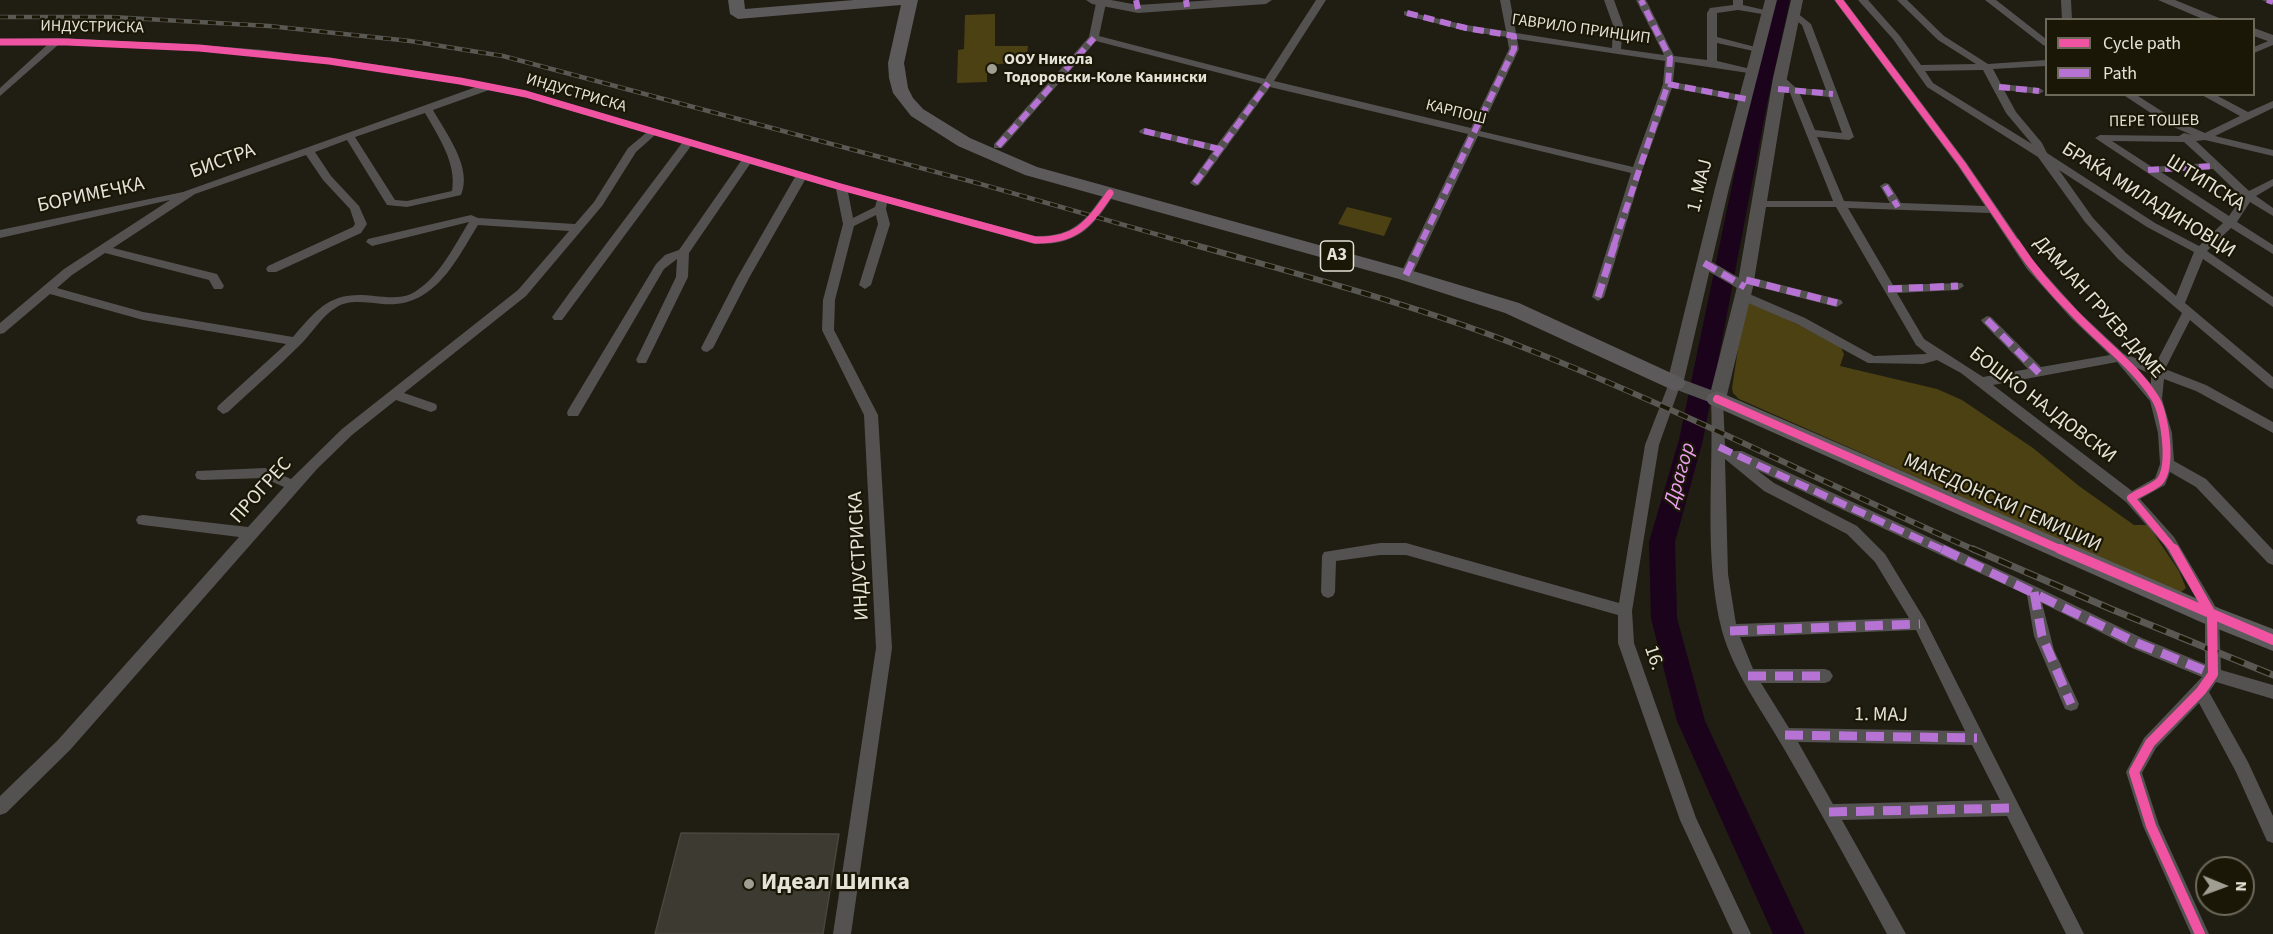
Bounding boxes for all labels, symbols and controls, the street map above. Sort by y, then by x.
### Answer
street label: ГАВРИЛО ПРИНЦИП [1510,11,1652,49]
street label: ИНДУСТРИСКА [40,17,144,39]
legend [2045,18,2255,96]
text: Cycle path [2103,31,2181,56]
place label: ООУ Никола Тодоровски-Коле Канински [1004,50,1207,88]
text: Path [2103,61,2137,86]
marker: ООУ Никола Тодоровски-Коле Канински [985,62,999,76]
street label: ИНДУСТРИСКА [524,71,628,117]
street label: КАРПОШ [1424,96,1488,130]
street label: ПЕРЕ ТОШЕВ [2109,112,2199,132]
street label: БРАЌА МИЛАДИНОВЦИ [2057,138,2239,264]
street label: БИСТРА [187,139,259,185]
street label: ШТИПСКА [2161,150,2249,218]
street label: 1. МАЈ [1683,157,1719,215]
street label: БОРИМЕЧКА [35,173,147,219]
street label: ДАМЈАН ГРУЕВ-ДАМЕ [2028,232,2168,384]
road number: A3 [1320,241,1354,271]
street label: БОШКО НАЈДОВСКИ [1964,343,2120,469]
water label: Драгор [1660,440,1702,510]
street label: МАКЕДОНСКИ ГЕМИЏИИ [1899,450,2105,558]
street label: ПРОГРЕС [226,453,298,529]
street label: ИНДУСТРИСКА [845,491,875,621]
street label: 16. [1638,642,1668,674]
street label: 1. МАЈ [1854,704,1908,728]
north arrow [2195,856,2255,916]
place label: Идеал Шипка [761,870,910,898]
marker: Идеал Шипка [742,877,756,891]
text: N [2230,881,2252,892]

